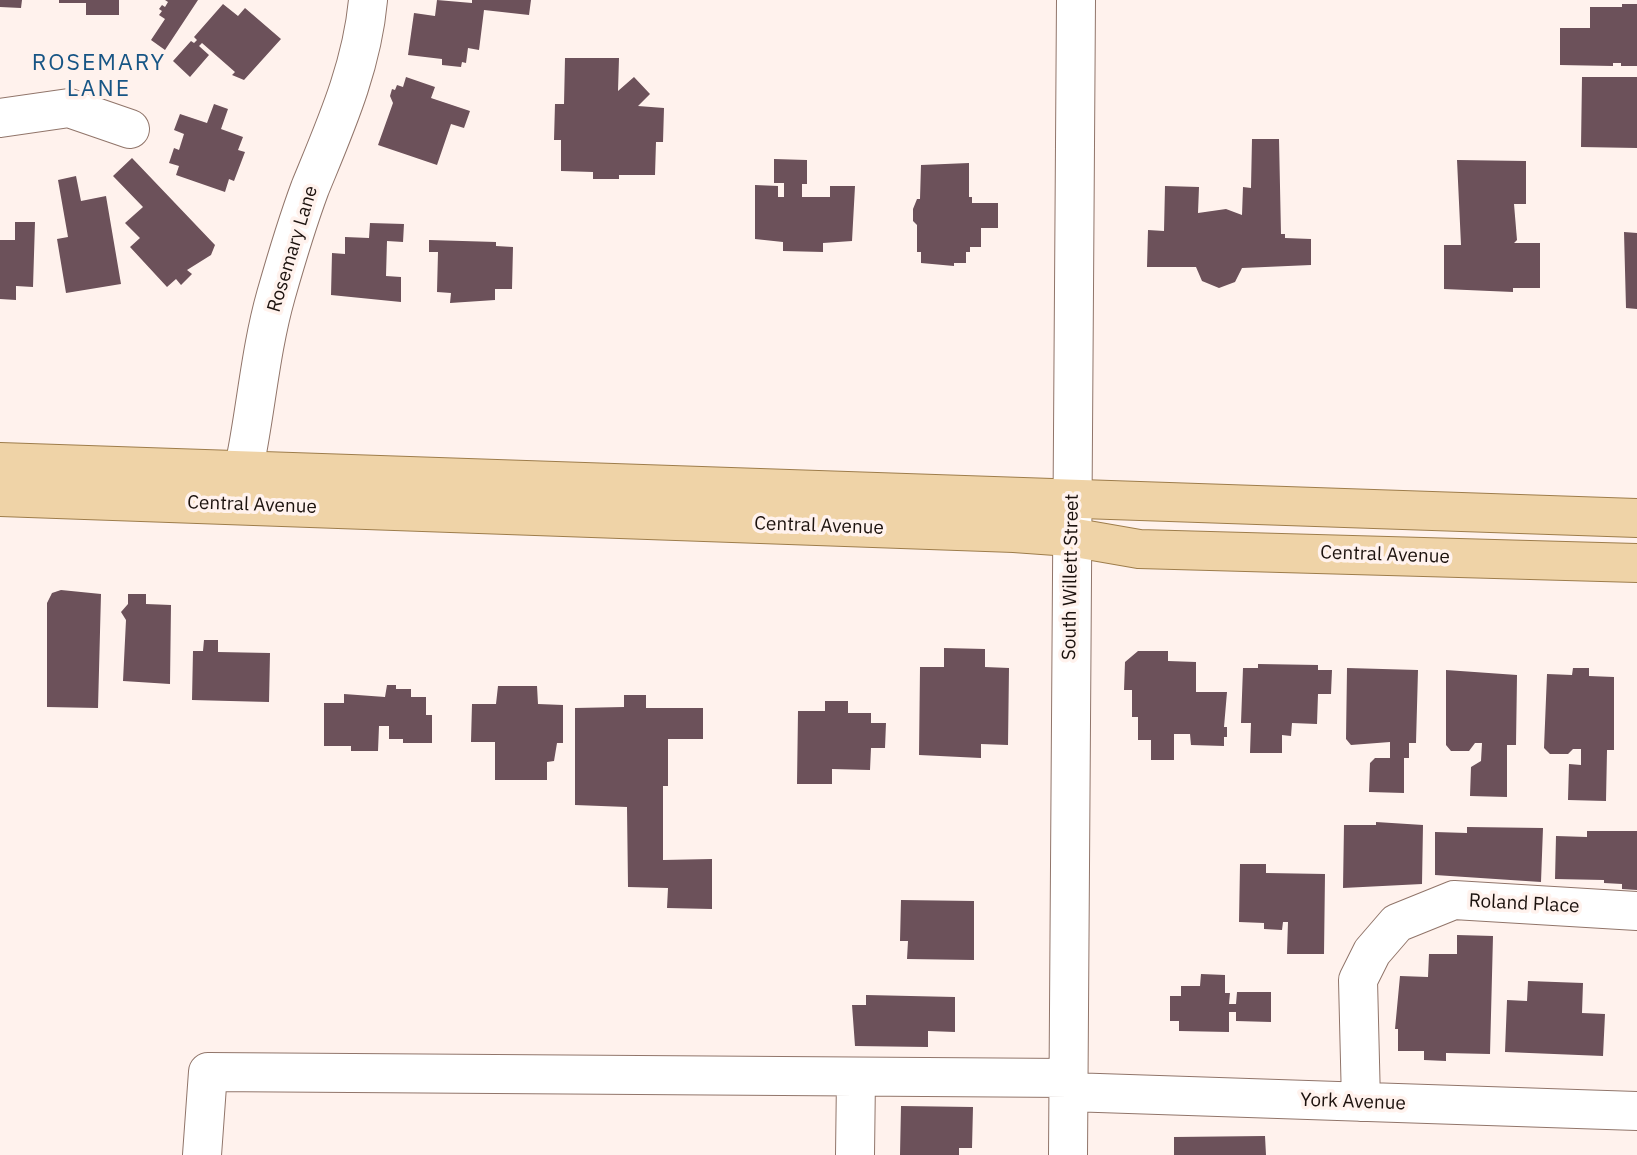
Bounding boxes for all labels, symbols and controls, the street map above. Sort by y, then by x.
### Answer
district label: ROSEMARY LANE [33,49,165,103]
street label: Rosemary Lane [263,183,323,315]
street label: Central Avenue [187,491,317,519]
street label: South Willett Street [1058,494,1084,660]
street label: Central Avenue [754,512,884,540]
street label: Central Avenue [1320,541,1450,569]
street label: Roland Place [1468,890,1580,918]
street label: York Avenue [1300,1089,1406,1115]

